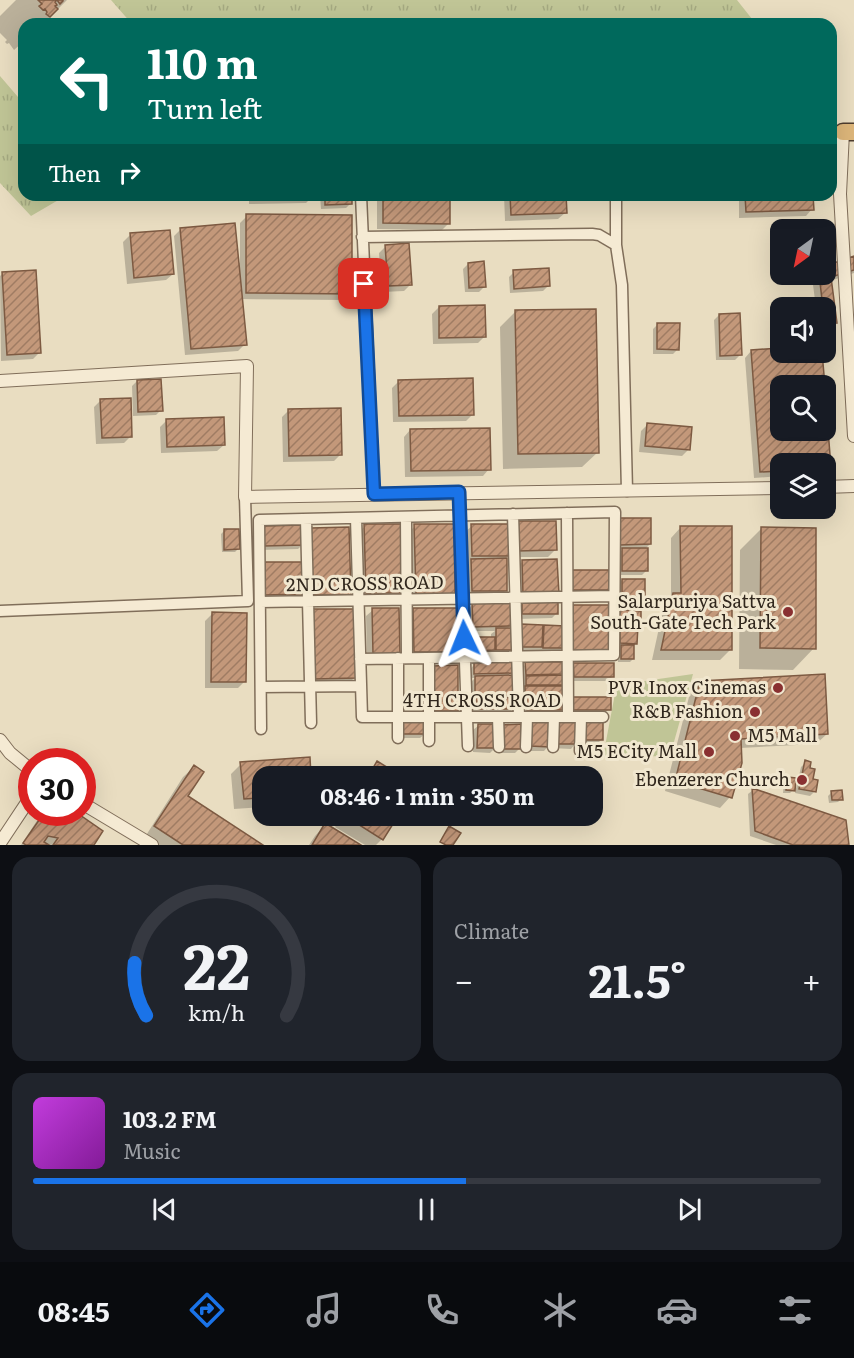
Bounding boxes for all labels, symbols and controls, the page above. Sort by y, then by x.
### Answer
text: 110 m [147,30,258,92]
icon: left [48,42,126,120]
text: Turn left [147,87,262,127]
text: Then [48,156,101,189]
icon: right [113,156,146,189]
north arrow [770,219,836,285]
map controls [770,219,836,519]
pin [338,258,389,309]
icon: arrive [347,267,380,300]
button: sound [770,297,836,363]
button: search [770,375,836,441]
button: layers [770,453,836,519]
street label: 2ND CROSS ROAD [286,568,444,597]
place label: Salarpuriya Sattva South-Gate Tech Park [590,587,777,635]
marker: Salarpuriya Sattva South-Gate Tech Park [781,605,795,619]
position arrow [432,606,496,670]
place label: PVR Inox Cinemas [607,673,766,700]
marker: PVR Inox Cinemas [771,681,785,695]
street label: 4TH CROSS ROAD [403,686,561,713]
place label: R&B Fashion [632,697,743,724]
marker: R&B Fashion [748,705,762,719]
place label: M5 Mall [747,721,817,748]
marker: M5 Mall [728,729,742,743]
place label: M5 ECity Mall [576,737,697,764]
marker: M5 ECity Mall [702,745,716,759]
speed limit sign: 30 [18,748,96,826]
place label: Ebenzerer Church [635,765,790,792]
marker: Ebenzerer Church [795,773,809,787]
text: 08:46 · 1 min · 350 m [320,779,535,812]
text: Climate [454,915,529,945]
text: 22 [183,917,250,1009]
text: 21.5° [589,945,686,1012]
text: − [454,954,473,1003]
text: + [802,954,821,1003]
text: km/h [188,996,245,1028]
text: 103.2 FM [123,1102,217,1135]
text: Music [123,1135,180,1165]
icon: previous [148,1193,181,1226]
icon: pause [410,1193,443,1226]
icon: next [673,1193,706,1226]
icon: directions [186,1289,228,1331]
icon: music [303,1289,345,1331]
icon: phone [421,1289,463,1331]
icon: climate [539,1289,581,1331]
icon: car [656,1289,698,1331]
icon: filters [774,1289,816,1331]
text: 08:45 [38,1290,110,1330]

